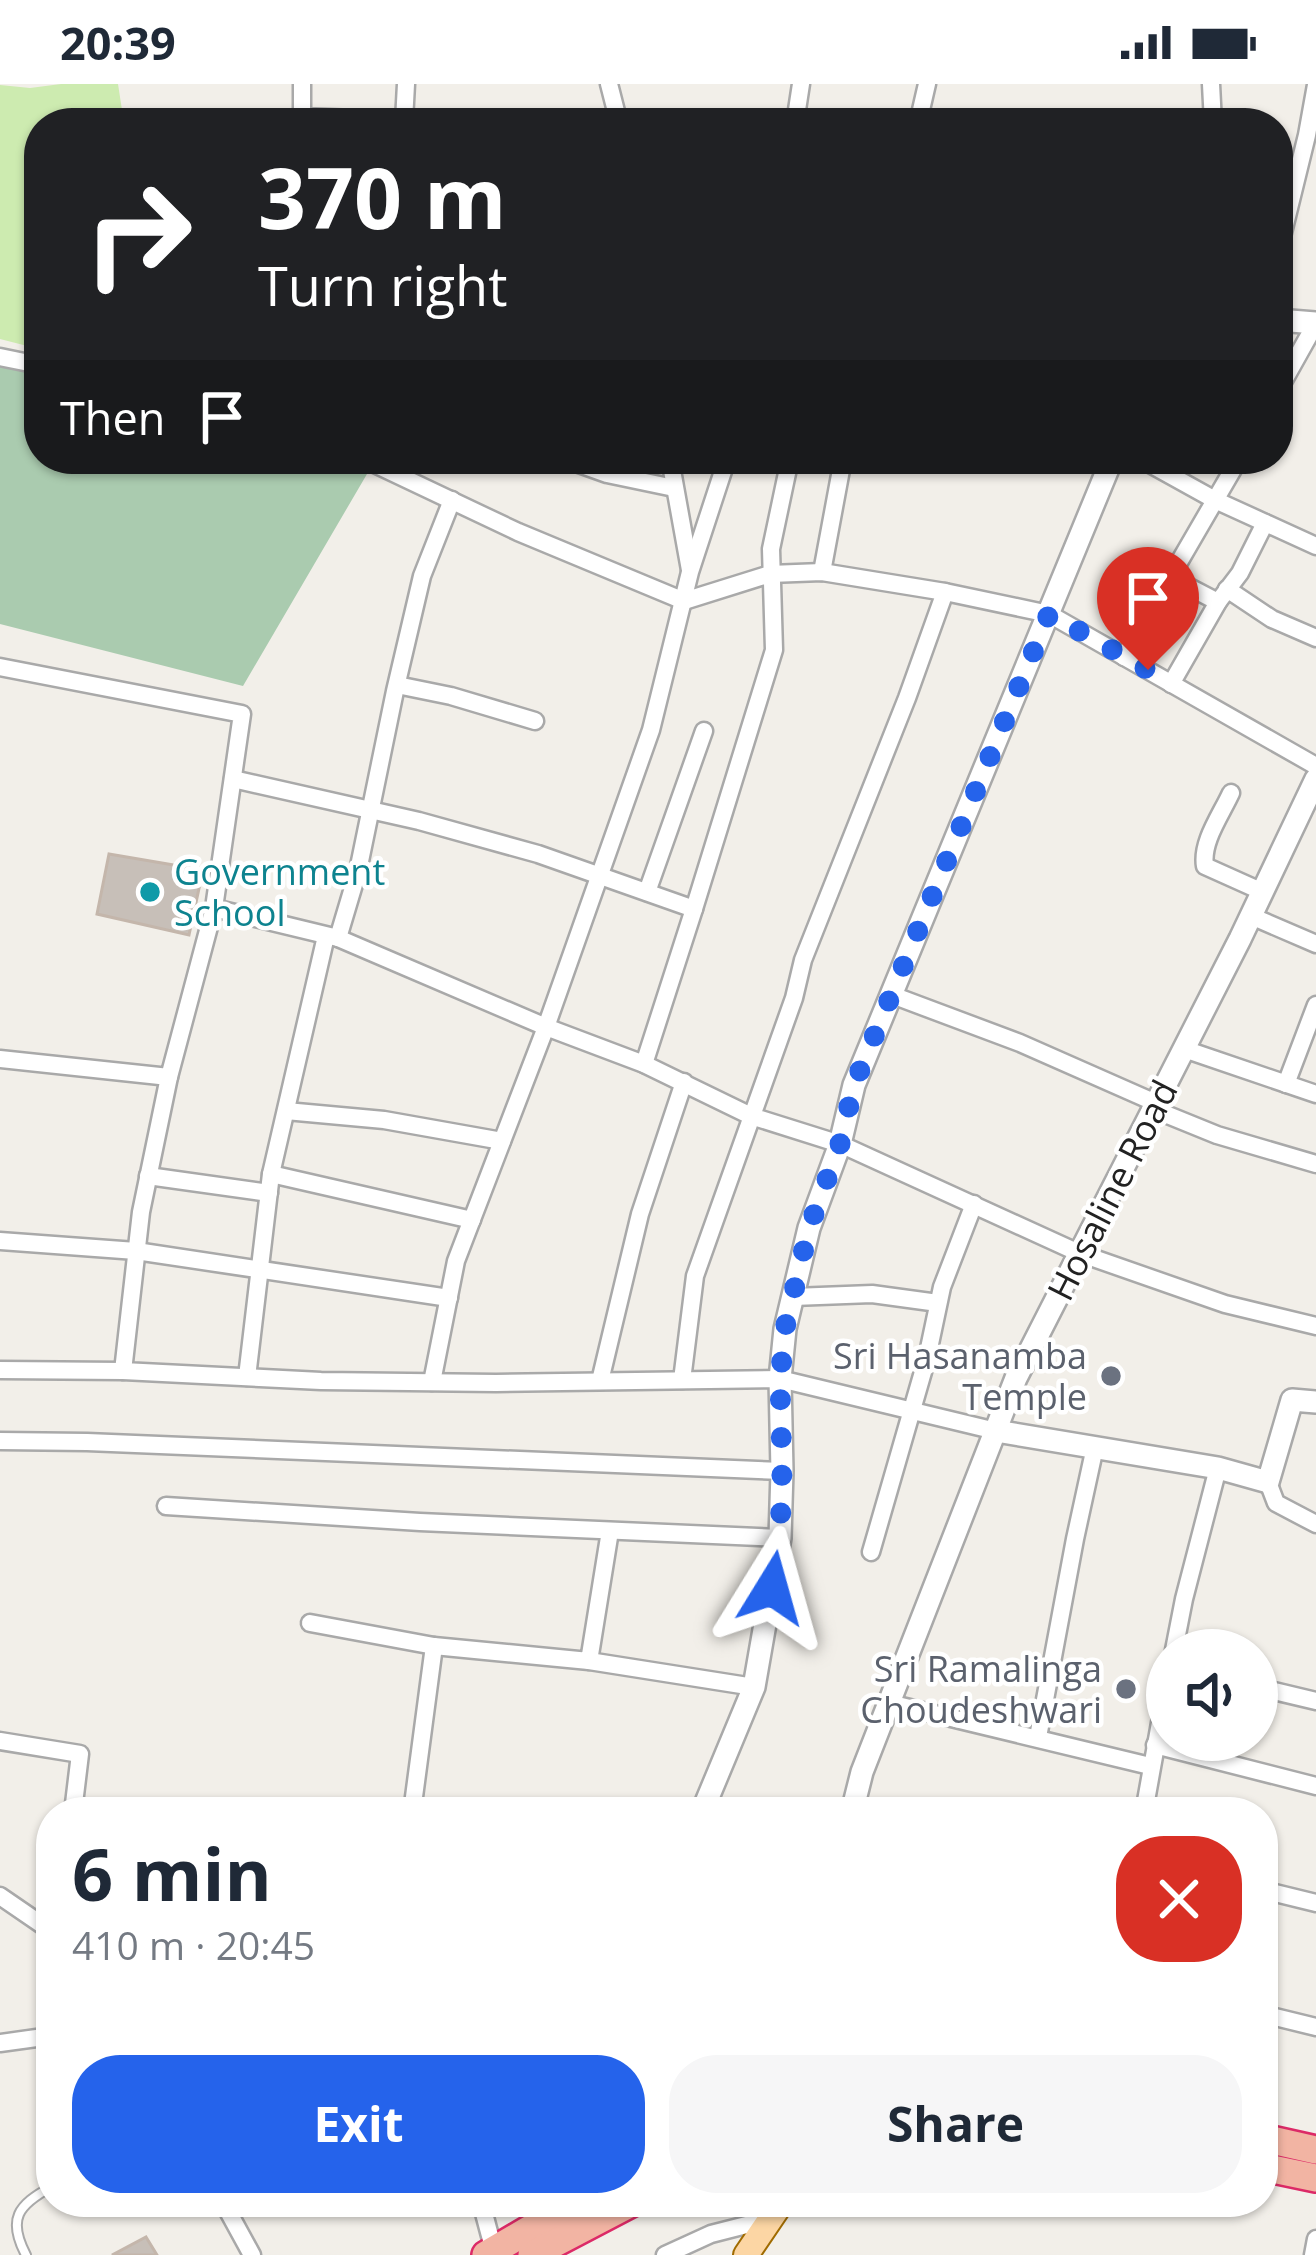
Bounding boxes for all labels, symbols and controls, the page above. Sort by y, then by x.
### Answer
text: 20:39 [60,12,176,73]
text: 370 m [258,139,506,254]
icon: right [60,156,216,312]
text: Turn right [258,248,507,322]
icon: arrive [189,384,255,450]
text: Then [60,387,165,448]
pin [1097,547,1199,670]
icon: arrive [1115,565,1181,631]
place label: Government School [174,847,385,937]
marker: Government School [137,879,163,905]
street label: Hosaline Road [1035,1071,1189,1309]
place label: Sri Hasanamba Temple [833,1331,1087,1421]
marker: Sri Hasanamba Temple [1098,1363,1124,1389]
position arrow [709,1525,835,1651]
map controls [1146,1629,1278,1761]
button: sound [1146,1629,1278,1761]
place label: Sri Ramalinga Choudeshwari [860,1644,1102,1734]
marker: Sri Ramalinga Choudeshwari [1113,1676,1139,1702]
text: 6 min [72,1824,272,1922]
button: close [1116,1836,1242,1962]
text: 410 m · 20:45 [72,1918,315,1971]
button: Exit [72,2055,645,2193]
button: Share [669,2055,1242,2193]

